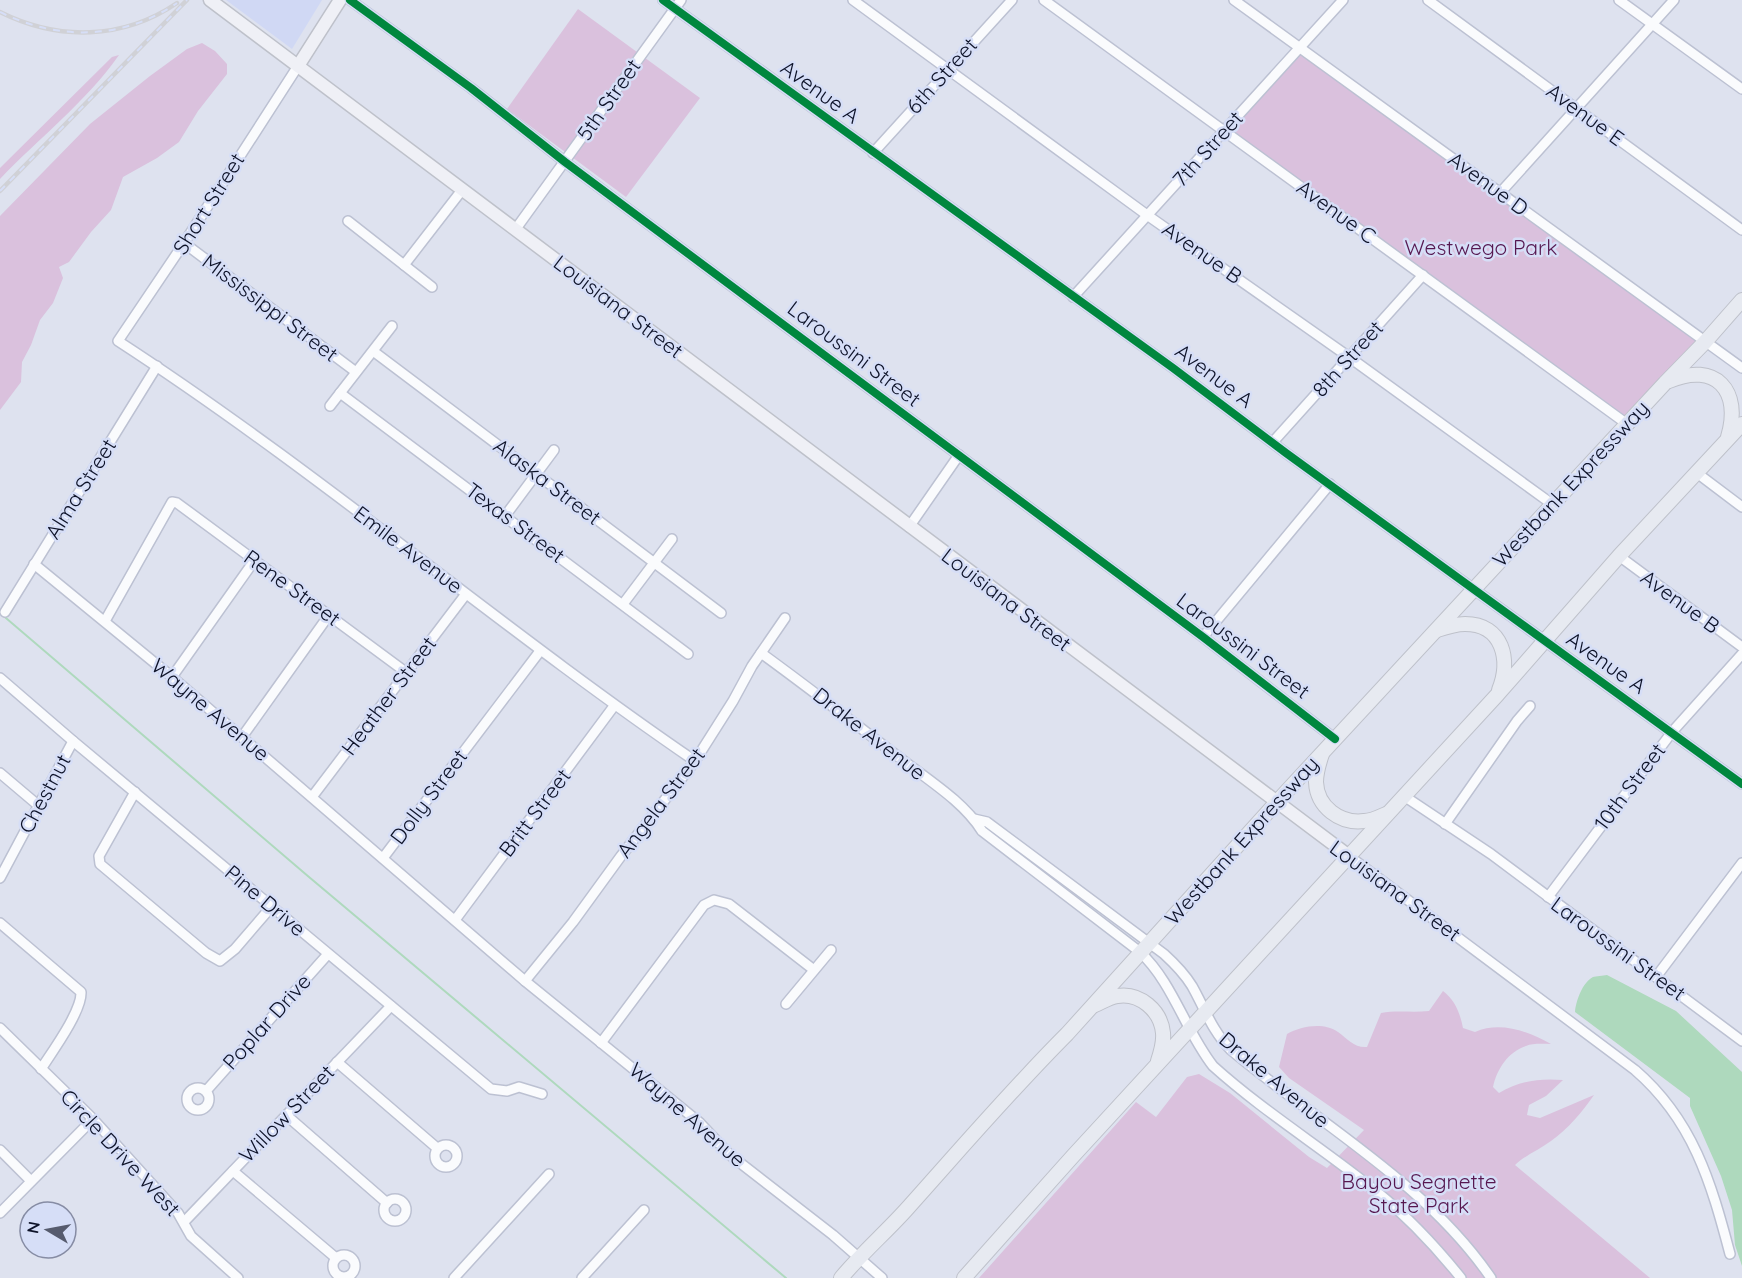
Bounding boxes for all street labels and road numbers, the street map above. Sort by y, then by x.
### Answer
street label: 6th Street [900,32,982,119]
street label: 5th Street [571,54,646,145]
street label: Avenue A [776,54,865,128]
street label: Avenue E [1542,77,1629,151]
street label: 7th Street [1166,105,1248,192]
street label: Avenue D [1443,145,1534,221]
street label: Short Street [167,148,250,259]
street label: Avenue C [1292,174,1381,249]
street label: Avenue B [1158,215,1247,289]
street label: Mississippi Street [198,248,344,367]
street label: Louisiana Street [549,249,688,363]
street label: Laroussini Street [783,295,926,412]
street label: 8th Street [1306,315,1388,402]
street label: Avenue A [1170,337,1259,413]
street label: Westbank Expressway [1486,395,1654,572]
street label: Alaska Street [489,432,607,530]
street label: Alma Street [39,433,121,543]
street label: Texas Street [461,476,570,568]
street label: Emile Avenue [349,500,468,599]
street label: Louisiana Street [937,542,1076,656]
street label: Rene Street [239,543,346,631]
street label: Avenue B [1636,564,1725,639]
street label: Laroussini Street [1172,587,1315,704]
street label: Avenue A [1562,625,1651,699]
street label: Heather Street [335,631,441,760]
street label: Wayne Avenue [146,652,275,766]
street label: Drake Avenue [808,681,931,785]
street label: 10th Street [1588,738,1670,835]
street label: Angela Street [610,742,710,863]
street label: Dolly Street [384,744,472,849]
street label: Chestnut [13,750,76,837]
street label: Westbank Expressway [1159,751,1324,930]
street label: Britt Street [493,763,576,862]
street label: Louisiana Street [1325,834,1466,946]
street label: Pine Drive [220,859,311,941]
street label: Laroussini Street [1546,891,1691,1006]
street label: Poplar Drive [217,968,316,1074]
street label: Drake Avenue [1214,1026,1335,1133]
street label: Wayne Avenue [624,1056,751,1172]
street label: Willow Street [233,1059,339,1168]
street label: Circle Drive West [55,1083,186,1221]

